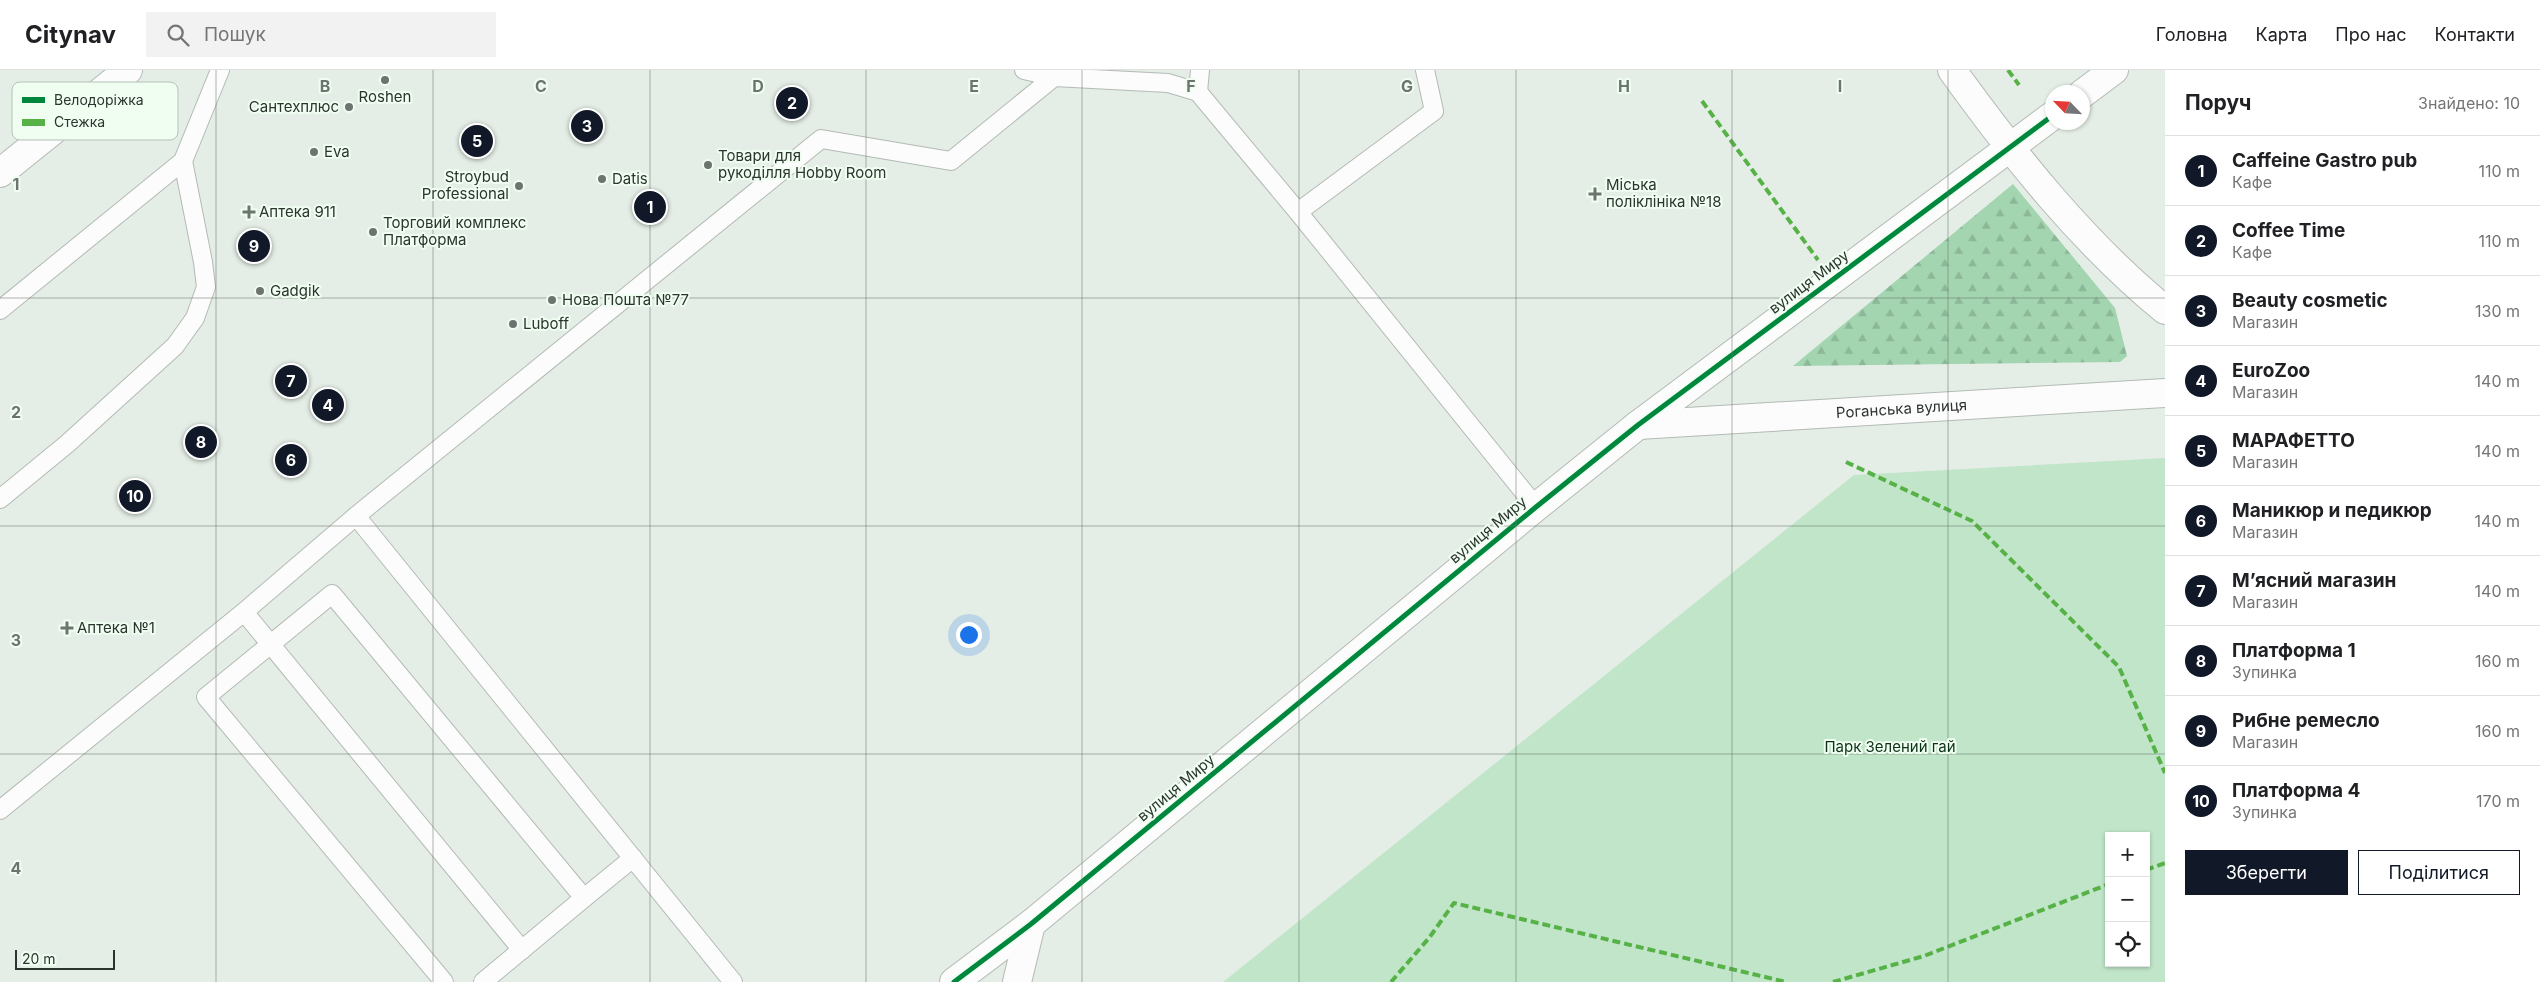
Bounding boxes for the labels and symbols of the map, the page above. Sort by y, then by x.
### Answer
marker: Roshen [379,74,391,86]
text: B [320,76,330,96]
text: C [535,76,547,96]
text: D [752,76,764,96]
text: E [969,76,979,96]
text: F [1186,76,1196,96]
text: G [1401,76,1413,96]
text: H [1618,76,1630,96]
text: I [1838,76,1842,96]
legend [12,82,178,140]
pin: 2 [776,84,808,122]
north arrow [2045,85,2090,130]
place label: Roshen [359,87,411,106]
text: Велодоріжка [54,91,144,108]
place label: Сантехплюс [249,97,339,116]
marker: Сантехплюс [343,101,355,113]
pin: 3 [571,107,603,145]
text: Стежка [54,113,105,130]
pin: 5 [461,122,493,160]
place label: Eva [324,142,350,161]
marker: Eva [308,146,320,158]
place label: Товари для рукоділля Hobby Room [718,146,886,182]
marker: Товари для рукоділля Hobby Room [702,159,714,171]
place label: Stroybud Professional [422,167,509,203]
place label: Datis [612,169,648,188]
marker: Datis [596,173,608,185]
text: 1 [13,174,19,194]
place label: Міська поліклініка №18 [1606,175,1722,211]
marker: Stroybud Professional [513,180,525,192]
marker: Міська поліклініка №18 [1588,187,1602,201]
pin: 1 [634,188,666,226]
place label: Аптека 911 [259,202,336,221]
marker: Аптека 911 [243,206,255,218]
place label: Торговий комплекс Платформа [383,213,526,249]
marker: Торговий комплекс Платформа [367,226,379,238]
pin: 9 [238,227,270,265]
street label: вулиця Миру [1765,245,1853,318]
place label: Gadgik [270,281,321,300]
marker: Gadgik [254,285,266,297]
place label: Нова Пошта №77 [562,290,689,309]
marker: Нова Пошта №77 [546,294,558,306]
place label: Luboff [523,314,569,333]
marker: Luboff [507,318,519,330]
pin: 7 [275,362,307,400]
pin: 4 [312,386,344,424]
street label: Роганська вулиця [1835,395,1968,422]
text: 2 [11,402,21,422]
pin: 8 [185,423,217,461]
pin: 6 [275,441,307,479]
pin: 10 [119,477,151,515]
street label: вулиця Миру [1445,491,1531,567]
place label: Аптека №1 [77,618,155,637]
marker: Аптека №1 [61,622,73,634]
your location [956,622,982,648]
text: 3 [11,630,21,650]
park label: Парк Зелений гай [1824,737,1956,756]
street label: вулиця Миру [1133,749,1219,825]
text: 4 [11,858,22,878]
scale bar [15,947,115,970]

